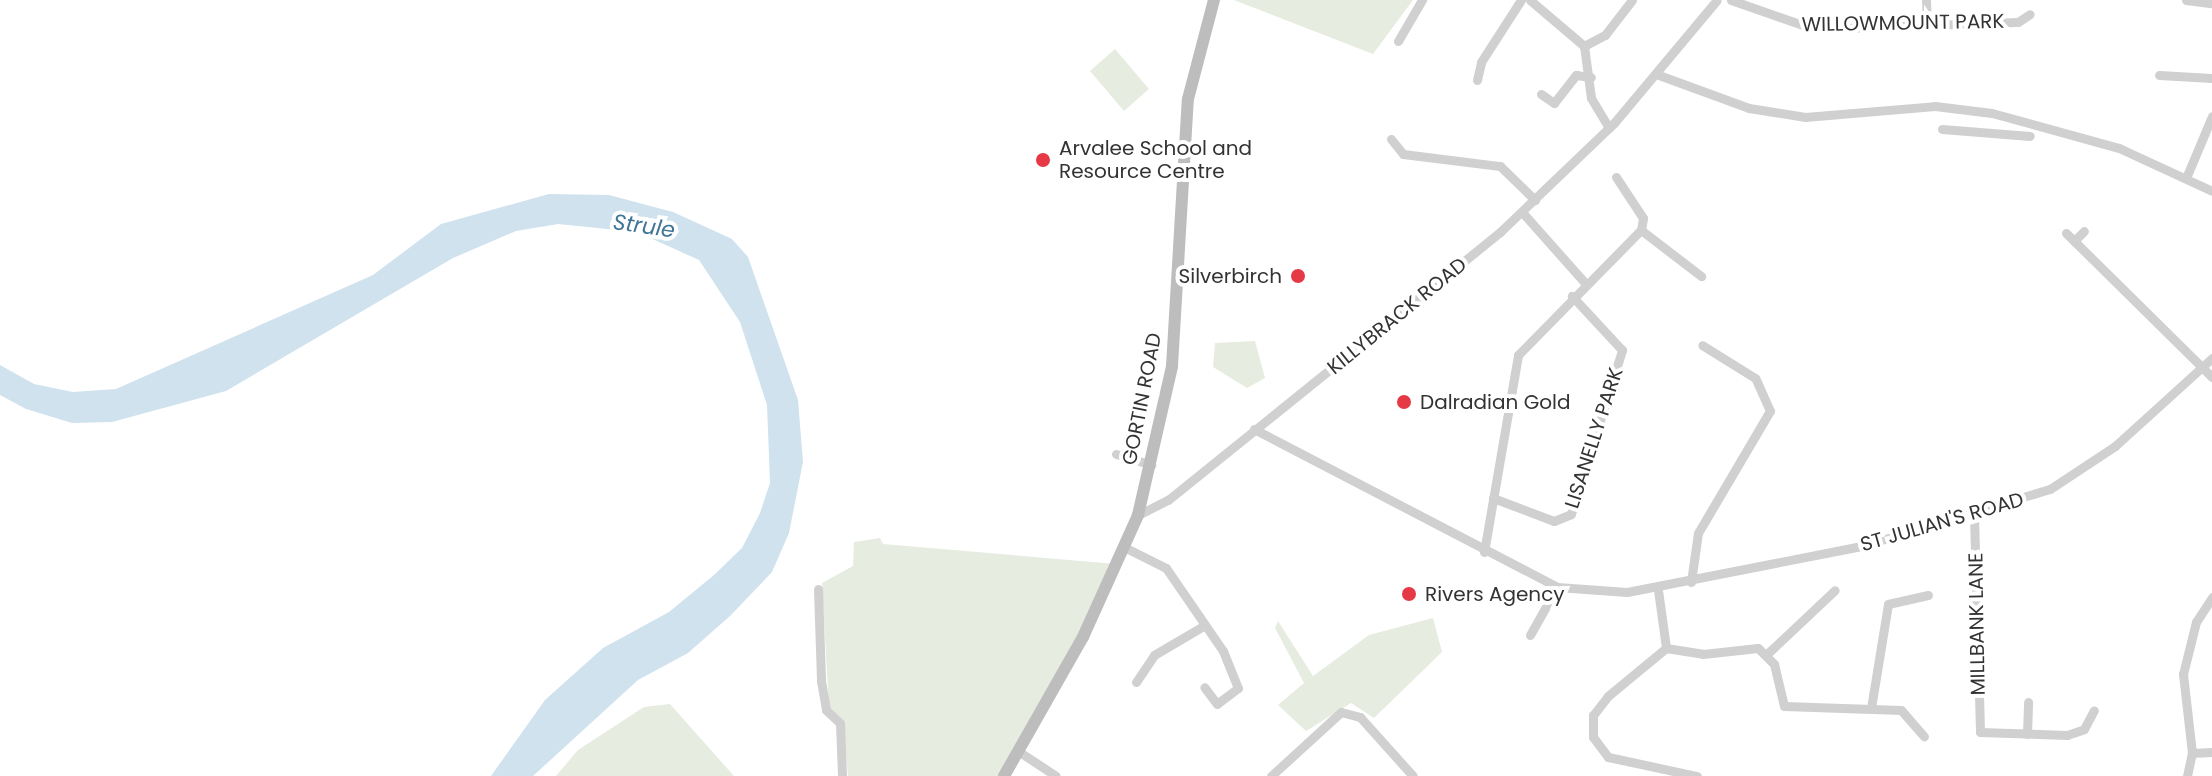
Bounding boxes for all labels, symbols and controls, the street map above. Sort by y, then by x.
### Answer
street label: WILLOWMOUNT PARK [1801,9,2005,37]
place label: Arvalee School and Resource Centre [1059,136,1252,183]
marker: Arvalee School and Resource Centre [1034,151,1052,169]
water label: Strule [611,209,677,243]
street label: KILLYBRACK ROAD [1323,253,1471,379]
place label: Silverbirch [1179,264,1282,288]
marker: Silverbirch [1289,267,1307,285]
street label: GORTIN ROAD [1117,331,1167,467]
street label: LISANELLY PARK [1560,365,1628,511]
place label: Dalradian Gold [1420,390,1570,414]
marker: Dalradian Gold [1395,393,1413,411]
street label: ST JULIAN'S ROAD [1858,487,2026,557]
street label: MILLBANK LANE [1964,552,1990,696]
place label: Rivers Agency [1425,582,1565,606]
marker: Rivers Agency [1400,585,1418,603]

